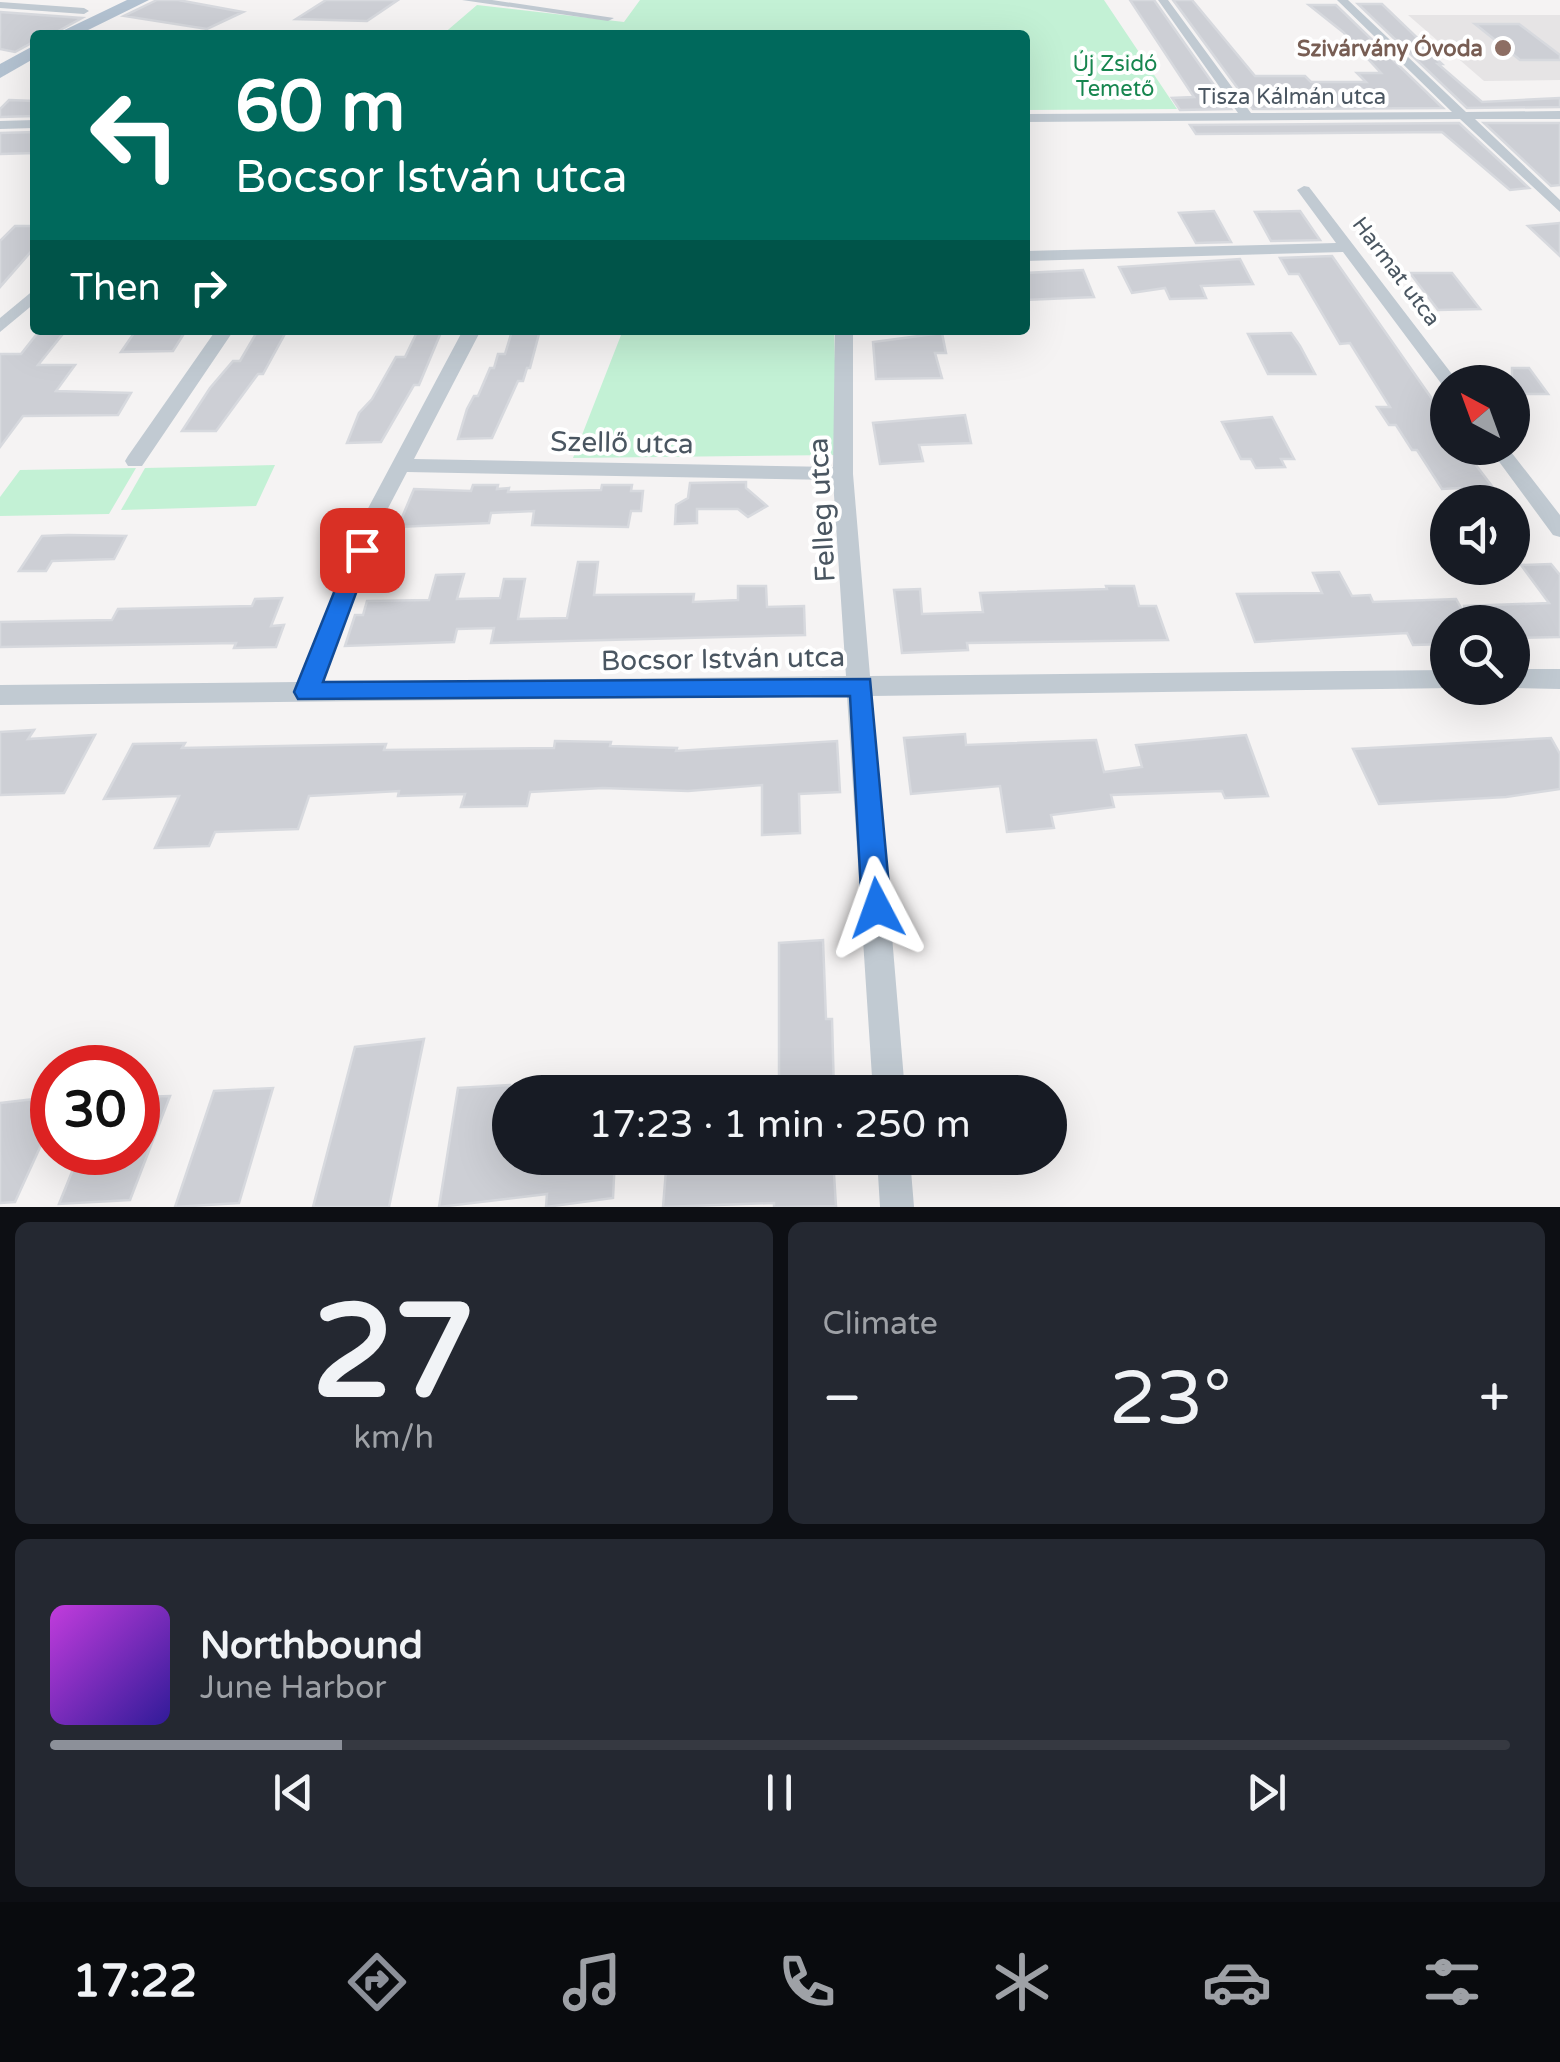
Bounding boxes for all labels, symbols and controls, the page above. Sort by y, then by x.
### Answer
place label: Szivárvány Óvoda [1297,34,1483,62]
marker: Szivárvány Óvoda [1492,37,1514,59]
park label: Új Zsidó Temető [1073,50,1158,102]
text: 60 m [235,66,405,150]
icon: left [70,70,200,200]
street label: Tisza Kálmán utca [1198,84,1386,110]
text: Bocsor István utca [235,151,627,205]
street label: Harmat utca [1347,212,1446,331]
icon: right [181,260,236,315]
text: Then [70,265,161,311]
north arrow [1430,365,1530,465]
map controls [1430,365,1530,705]
street label: Szellő utca [550,425,694,461]
street label: Felleg utca [801,437,843,583]
button: sound [1430,485,1530,585]
pin [320,508,405,593]
icon: arrive [335,523,390,578]
button: search [1430,605,1530,705]
street label: Bocsor István utca [601,640,845,678]
position arrow [825,856,929,960]
speed limit sign: 30 [30,1045,160,1175]
text: 17:23 · 1 min · 250 m [588,1102,971,1148]
text: 27 [312,1276,475,1432]
text: Climate [823,1305,938,1343]
text: 23° [1109,1354,1232,1444]
text: − [823,1366,862,1432]
text: + [1479,1366,1510,1432]
text: km/h [354,1419,434,1457]
text: Northbound [200,1623,423,1669]
text: June Harbor [200,1669,387,1707]
icon: previous [266,1765,321,1820]
icon: pause [752,1765,807,1820]
icon: next [1239,1765,1294,1820]
icon: directions [342,1947,412,2017]
icon: music [557,1947,627,2017]
icon: phone [772,1947,842,2017]
icon: climate [987,1947,1057,2017]
icon: car [1202,1947,1272,2017]
icon: filters [1417,1947,1487,2017]
text: 17:22 [73,1955,197,2009]

